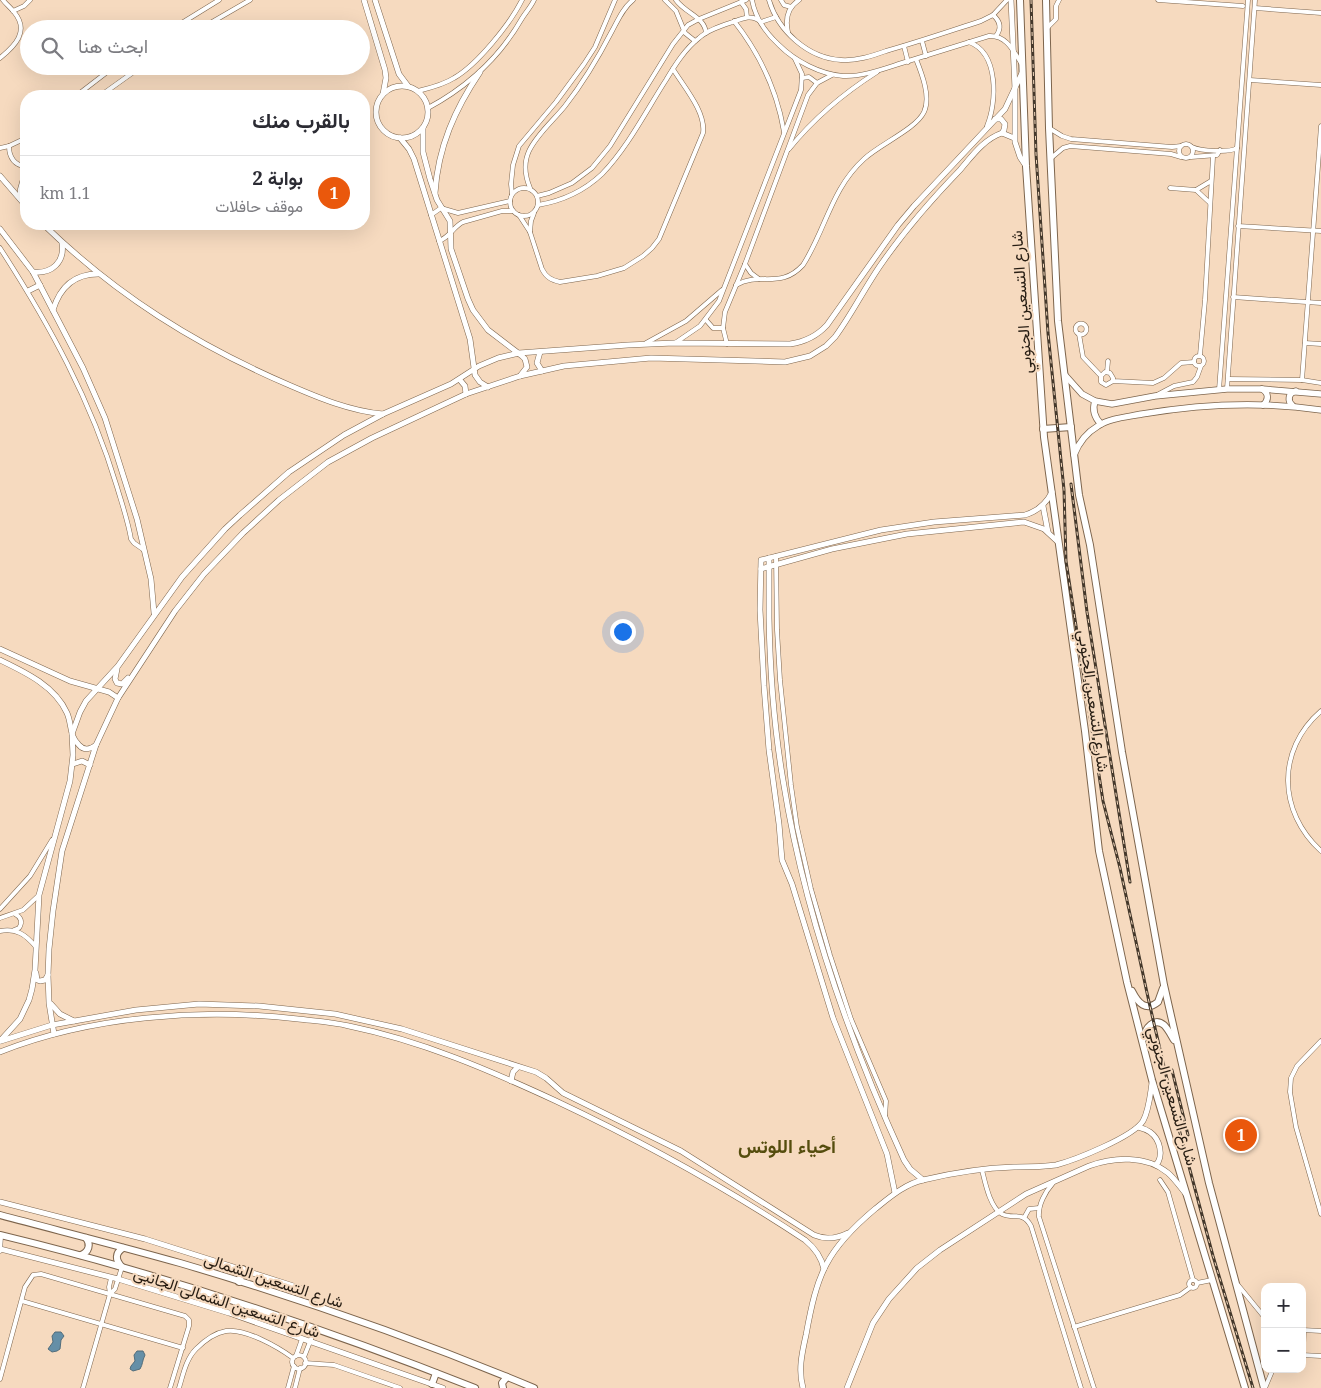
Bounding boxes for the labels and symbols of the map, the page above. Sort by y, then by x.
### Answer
street label: شارع التسعين الجنوبي [1005,229,1040,374]
your location [610,619,636,645]
street label: شارع التسعين الجنوبي [1070,628,1115,774]
street label: شارع التسعين الجنوبي [1140,1024,1203,1169]
pin: 1 [1225,1116,1257,1154]
district label: أحياء اللوتس [738,1133,836,1159]
street label: شارع التسعين الشمالى [201,1247,346,1314]
street label: شارع التسعين الشمالى الجانبى [131,1261,323,1344]

